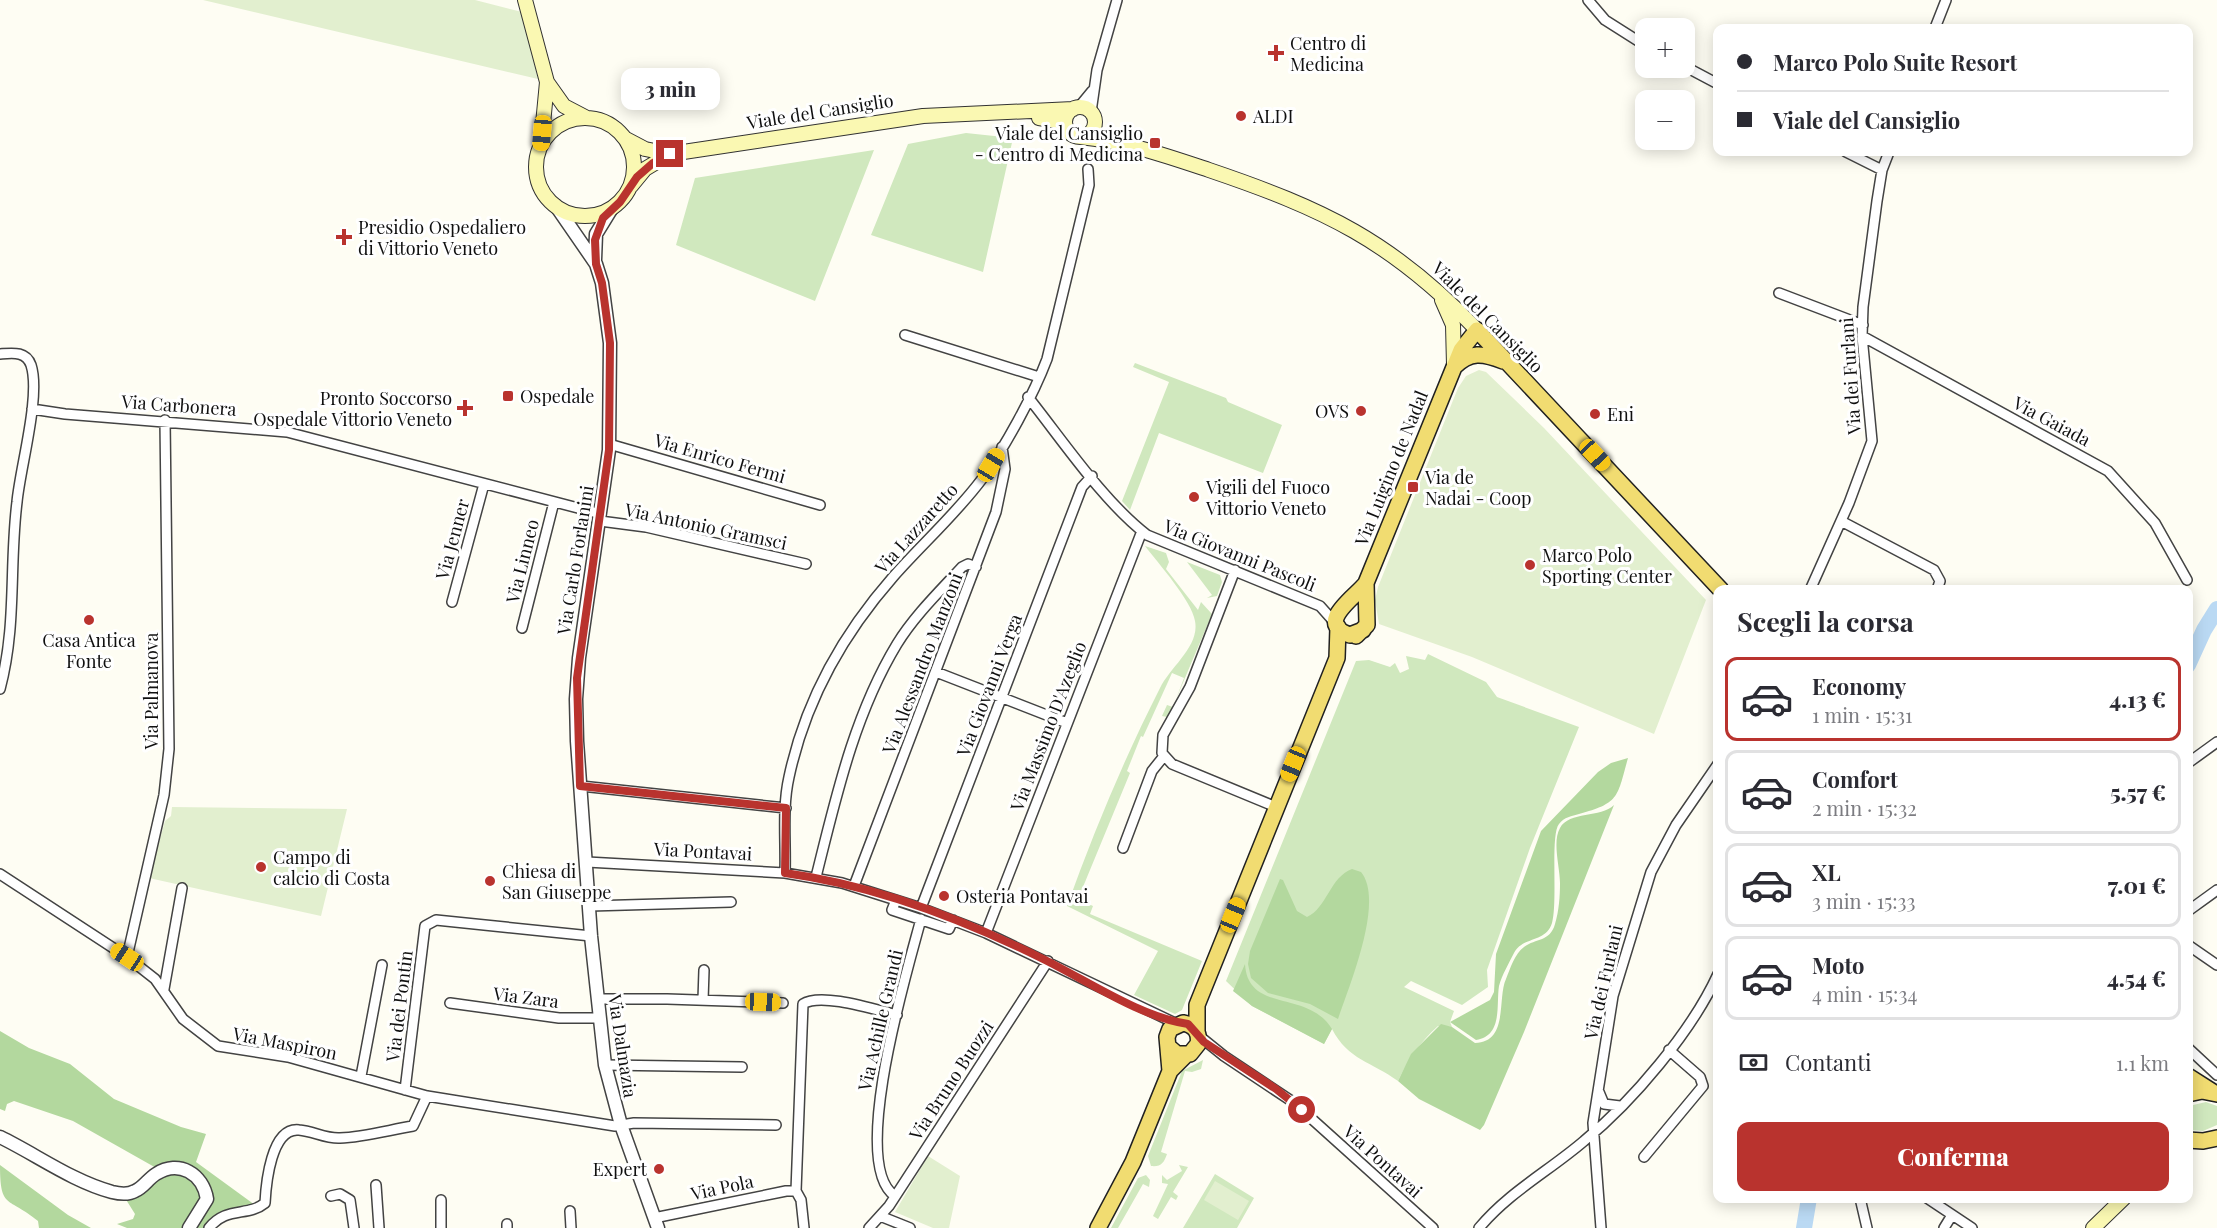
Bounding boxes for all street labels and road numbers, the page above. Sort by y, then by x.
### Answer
street label: Viale del Cansiglio [744,88,895,135]
street label: Viale del Cansiglio [1426,255,1549,378]
street label: Via dei Furlani [1834,317,1866,436]
street label: Via Luigino de Nadal [1349,387,1433,550]
street label: Via Carbonera [120,389,237,421]
street label: Via Gaiada [2008,390,2095,451]
street label: Via Enrico Fermi [651,427,788,488]
street label: Via Lazzaretto [868,478,963,579]
street label: Via Carlo Forlanini [551,483,599,638]
street label: Via Jenner [429,496,474,583]
street label: Via Antonio Gramsci [622,497,789,555]
street label: Via Giovanni Pascoli [1159,513,1320,597]
street label: Via Linneo [500,516,544,606]
street label: Via Alessandro Manzoni [876,569,968,758]
street label: Via Giovanni Verga [950,610,1027,761]
street label: Via Palmanova [139,632,163,750]
street label: Via Massimo D'Azeglio [1004,638,1091,815]
street label: Via Pontavai [652,836,753,866]
street label: Via dei Furlani [1578,922,1628,1043]
street label: Via Achille Grandi [852,947,908,1094]
street label: Via dei Pontin [380,949,418,1064]
street label: Via Zara [491,981,560,1013]
street label: Via Dalmazia [603,992,643,1099]
street label: Via Bruno Buozzi [903,1016,999,1145]
street label: Via Maspiron [230,1021,340,1065]
street label: Via Pontavai [1338,1118,1428,1203]
street label: Via Pola [687,1169,756,1206]

